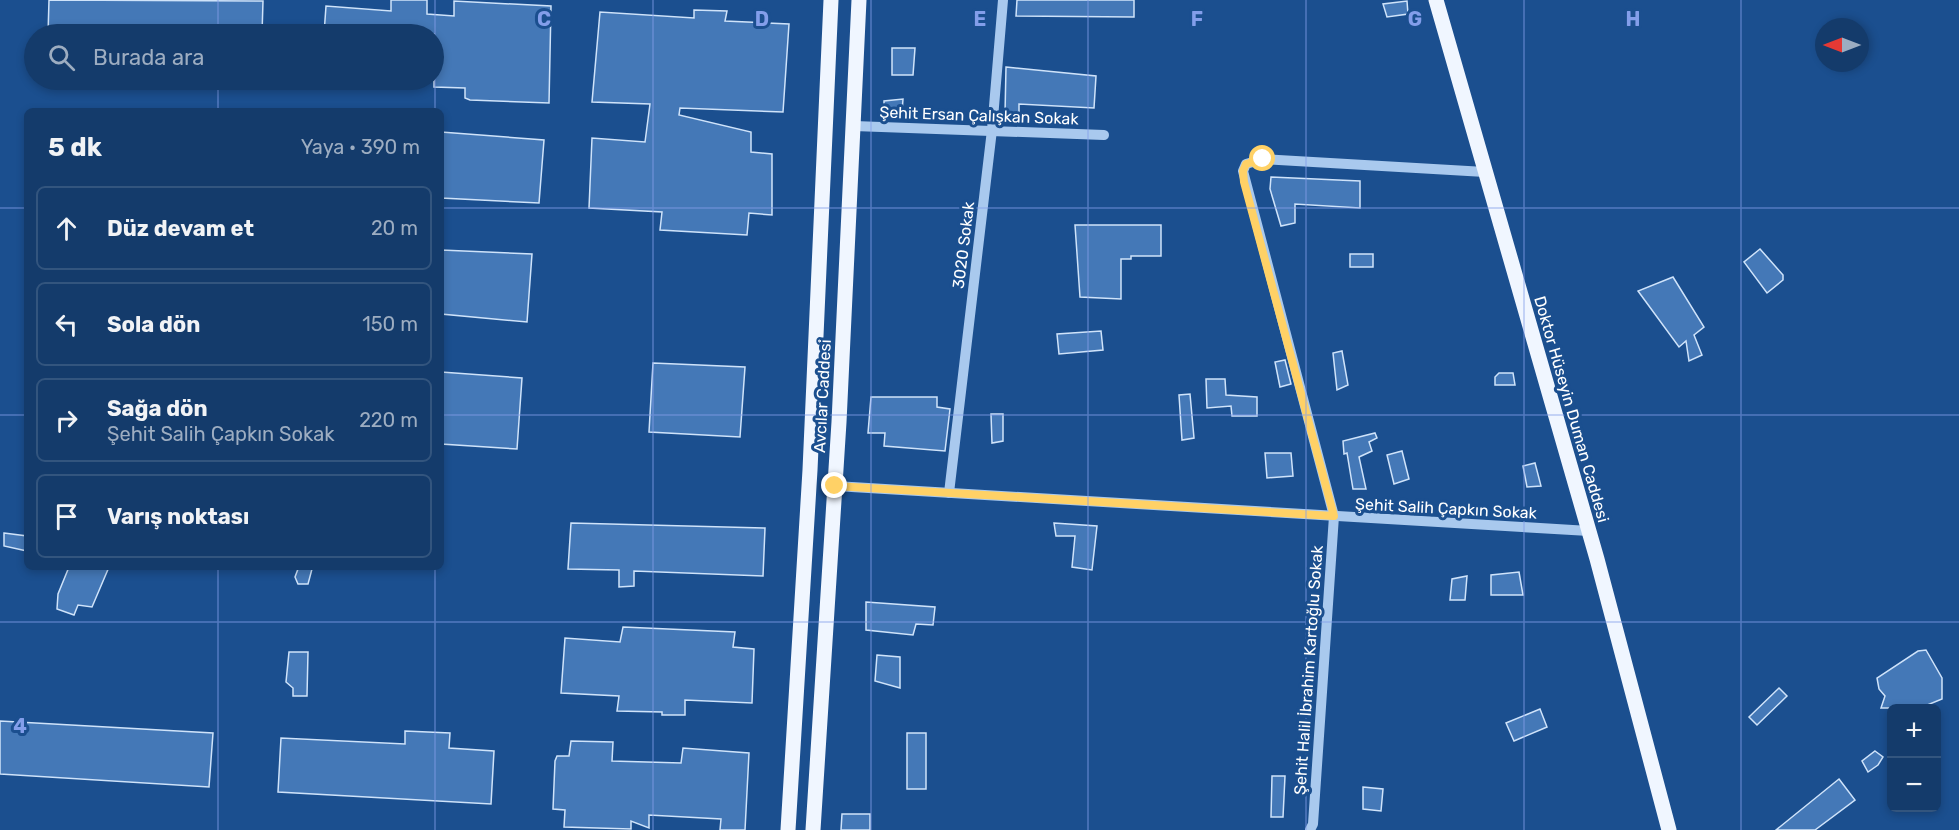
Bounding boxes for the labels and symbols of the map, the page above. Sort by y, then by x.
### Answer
text: C [537,7,551,31]
text: D [755,7,769,31]
text: E [974,7,986,31]
text: F [1191,7,1203,31]
text: G [1408,7,1422,31]
text: H [1626,7,1640,31]
north arrow [1815,18,1869,72]
street label: Şehit Ersan Çalışkan Sokak [879,103,1080,128]
route start [1249,145,1275,171]
street label: 3020 Sokak [949,200,978,290]
street label: Doktor Hüseyin Duman Caddesi [1530,294,1613,525]
street label: Avcılar Caddesi [810,339,835,453]
route end [821,472,847,498]
street label: Şehit Salih Çapkın Sokak [1355,494,1538,523]
street label: Şehit Halil İbrahim Kartoğlu Sokak [1290,544,1327,795]
text: 4 [13,714,27,738]

